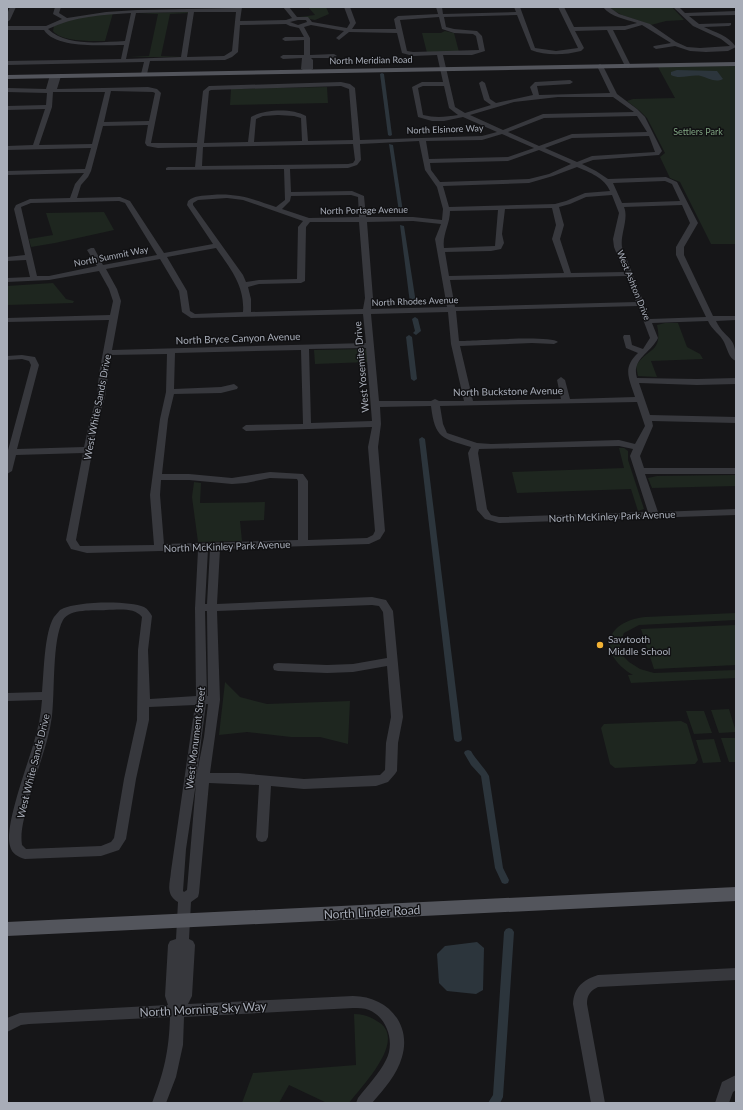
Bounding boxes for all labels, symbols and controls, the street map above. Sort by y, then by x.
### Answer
street label: North Meridian Road [329,54,413,66]
street label: North Elsinore Way [406,122,484,136]
park label: Settlers Park [673,126,723,137]
street label: North Portage Avenue [320,204,408,216]
street label: North Summit Way [73,243,150,269]
street label: West Ashton Drive [615,248,653,322]
street label: North Rhodes Avenue [371,294,459,308]
street label: West Yosemite Drive [351,321,371,413]
street label: North Bryce Canyon Avenue [175,330,301,346]
street label: West White Sands Drive [81,353,113,461]
street label: North Buckstone Avenue [453,384,563,398]
street label: North McKinley Park Avenue [548,508,676,524]
street label: North McKinley Park Avenue [163,538,291,554]
place label: Sawtooth Middle School [608,633,670,657]
marker: Sawtooth Middle School [595,640,605,650]
street label: West Monument Street [183,686,207,790]
street label: West White Sands Drive [14,712,52,820]
street label: North Linder Road [323,902,421,922]
street label: North Morning Sky Way [139,998,268,1020]

